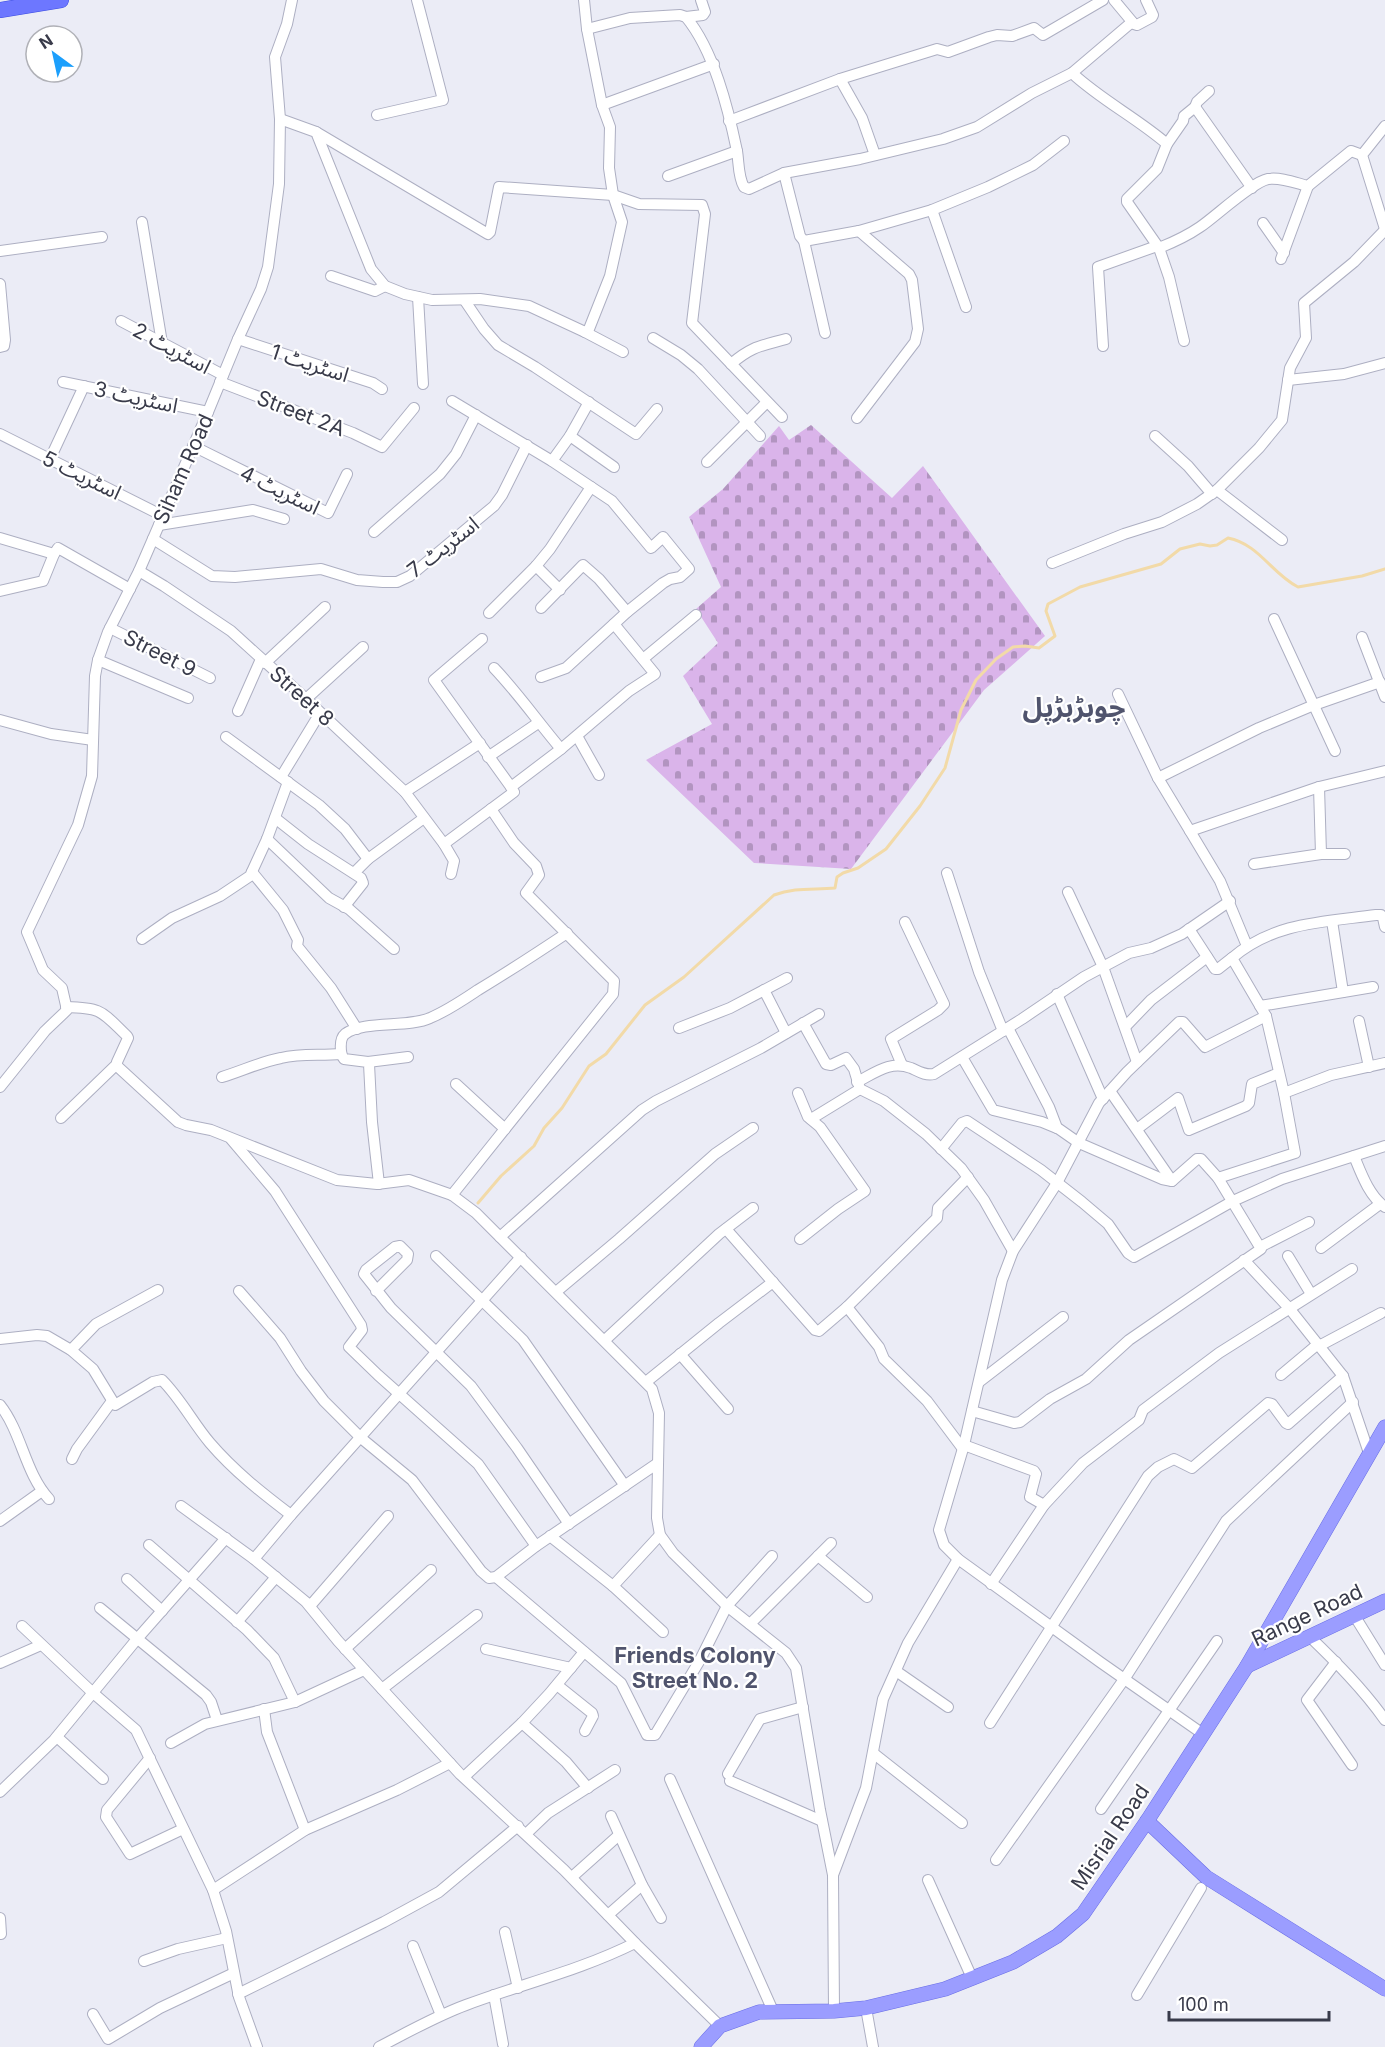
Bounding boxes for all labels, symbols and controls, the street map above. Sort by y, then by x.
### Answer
north arrow [24,24,84,84]
text: N [35,30,56,53]
street label: اسٹریٹ 2 [129,317,215,379]
street label: اسٹریٹ 1 [268,339,352,387]
street label: اسٹریٹ 3 [92,376,180,418]
street label: Street 2A [253,385,349,441]
street label: Siham Road [148,410,218,528]
street label: اسٹریٹ 5 [38,445,126,505]
street label: اسٹریٹ 4 [236,460,324,520]
street label: اسٹریٹ 7 [402,511,484,583]
street label: Street 9 [119,624,201,682]
street label: Street 8 [265,661,339,731]
district label: چوہڑہڑپل [1023,691,1125,725]
street label: Range Road [1248,1578,1366,1652]
district label: Friends Colony Street No. 2 [614,1642,776,1693]
street label: Misrial Road [1066,1779,1154,1895]
scale bar [1169,1984,1330,2022]
text: 100 m [1178,1994,1229,2015]

